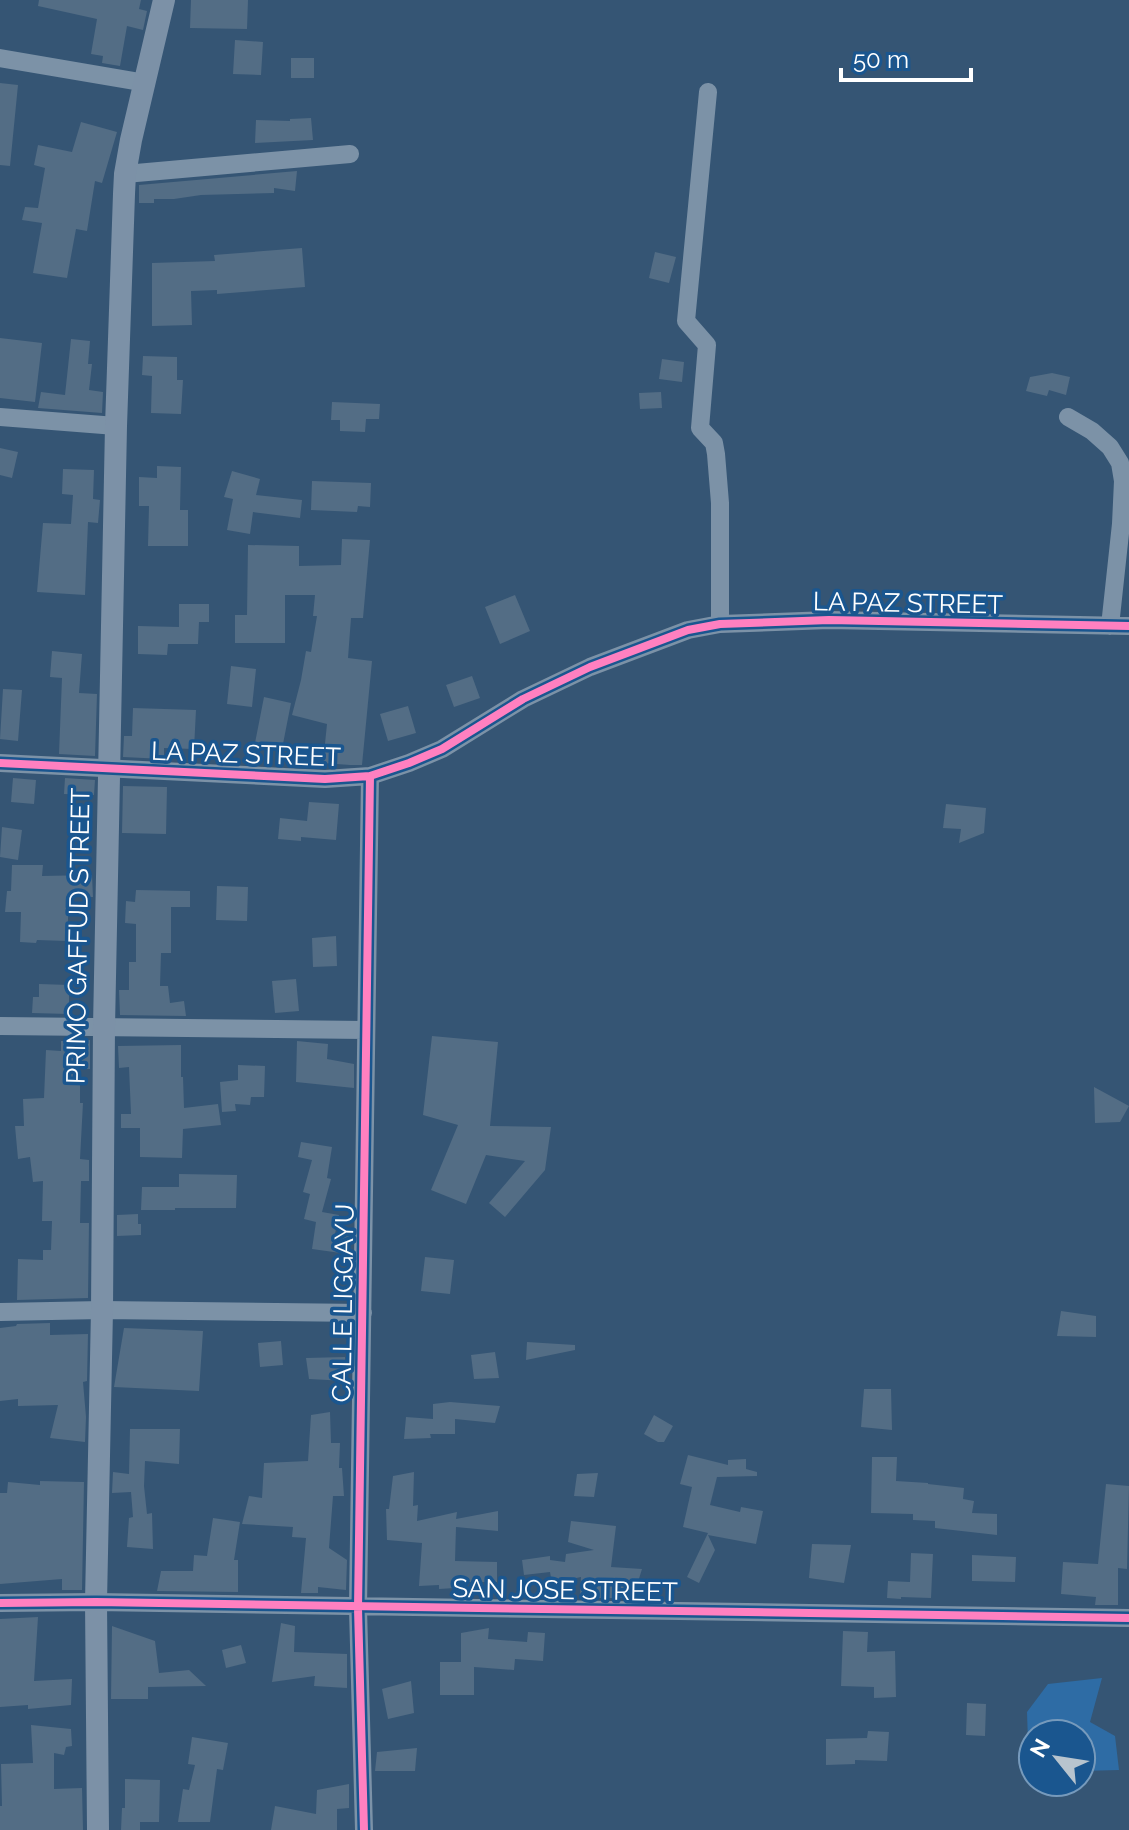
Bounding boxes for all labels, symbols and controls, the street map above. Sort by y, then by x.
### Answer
scale bar [841,32,971,82]
text: 50 m [853,45,909,74]
street label: LA PAZ STREET [813,586,1003,620]
street label: LA PAZ STREET [150,736,342,772]
street label: PRIMO GAFFUD STREET [60,787,96,1084]
street label: CALLE LIGGAYU [326,1203,360,1403]
street label: SAN JOSE STREET [452,1573,678,1607]
north arrow [1017,1718,1097,1798]
text: N [1024,1734,1055,1762]

